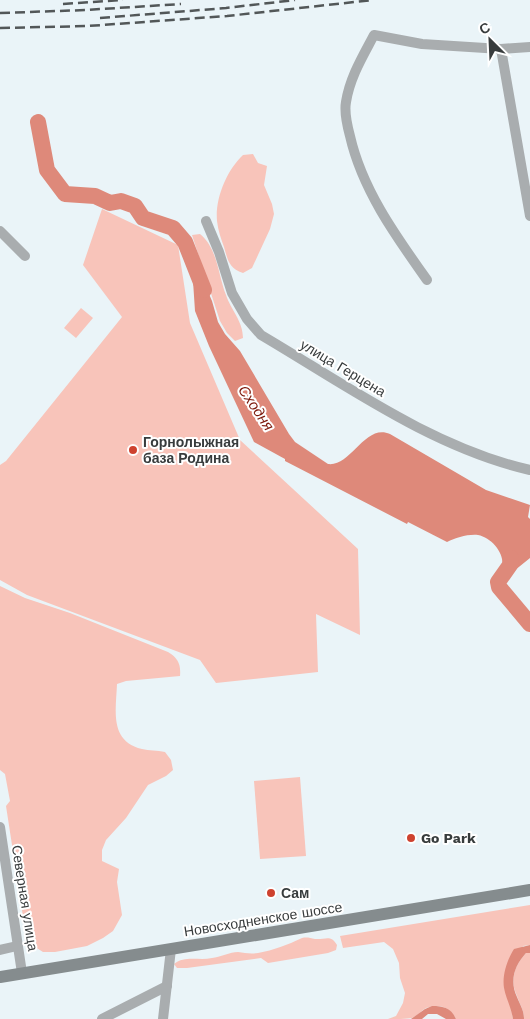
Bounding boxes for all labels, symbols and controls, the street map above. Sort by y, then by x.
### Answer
north arrow [465,15,515,65]
text: С [477,19,493,37]
street label: улица Герцена [297,336,389,400]
water label: Сходня [234,382,278,434]
place label: Горнолыжная база Родина [143,434,239,466]
marker: Горнолыжная база Родина [127,444,139,456]
place label: Go Park [421,830,476,846]
marker: Go Park [405,832,417,844]
street label: Северная улица [9,844,41,952]
place label: Сам [281,885,309,901]
marker: Сам [265,887,277,899]
street label: Новосходненское шоссе [183,899,344,939]

